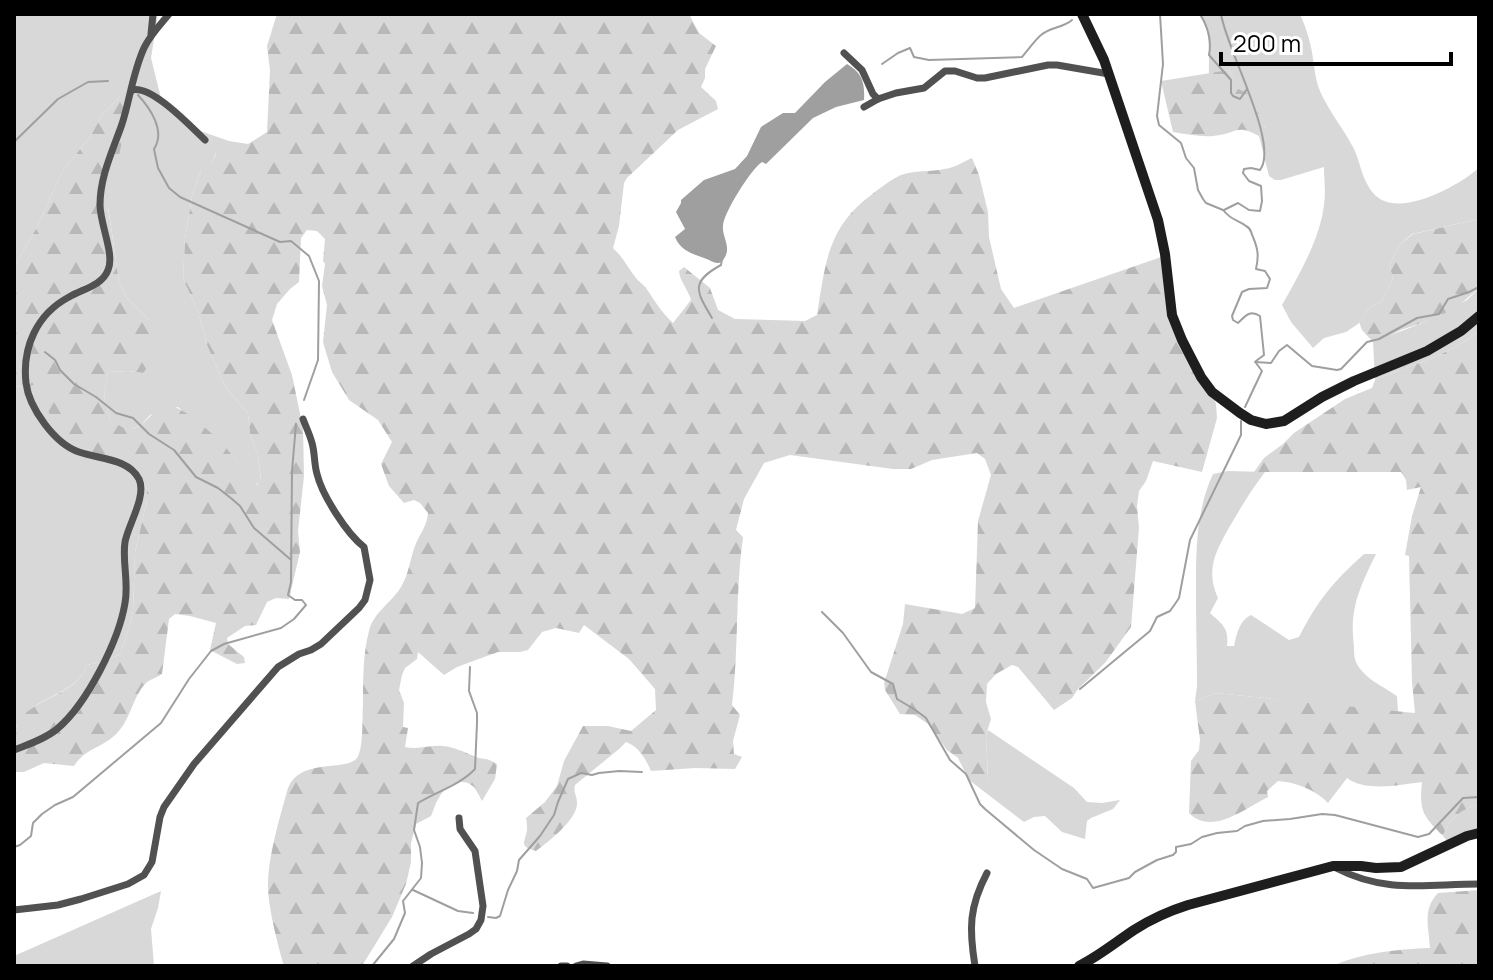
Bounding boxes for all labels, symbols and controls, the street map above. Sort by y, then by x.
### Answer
scale bar [1221,16,1451,66]
text: 200 m [1233,26,1301,59]

